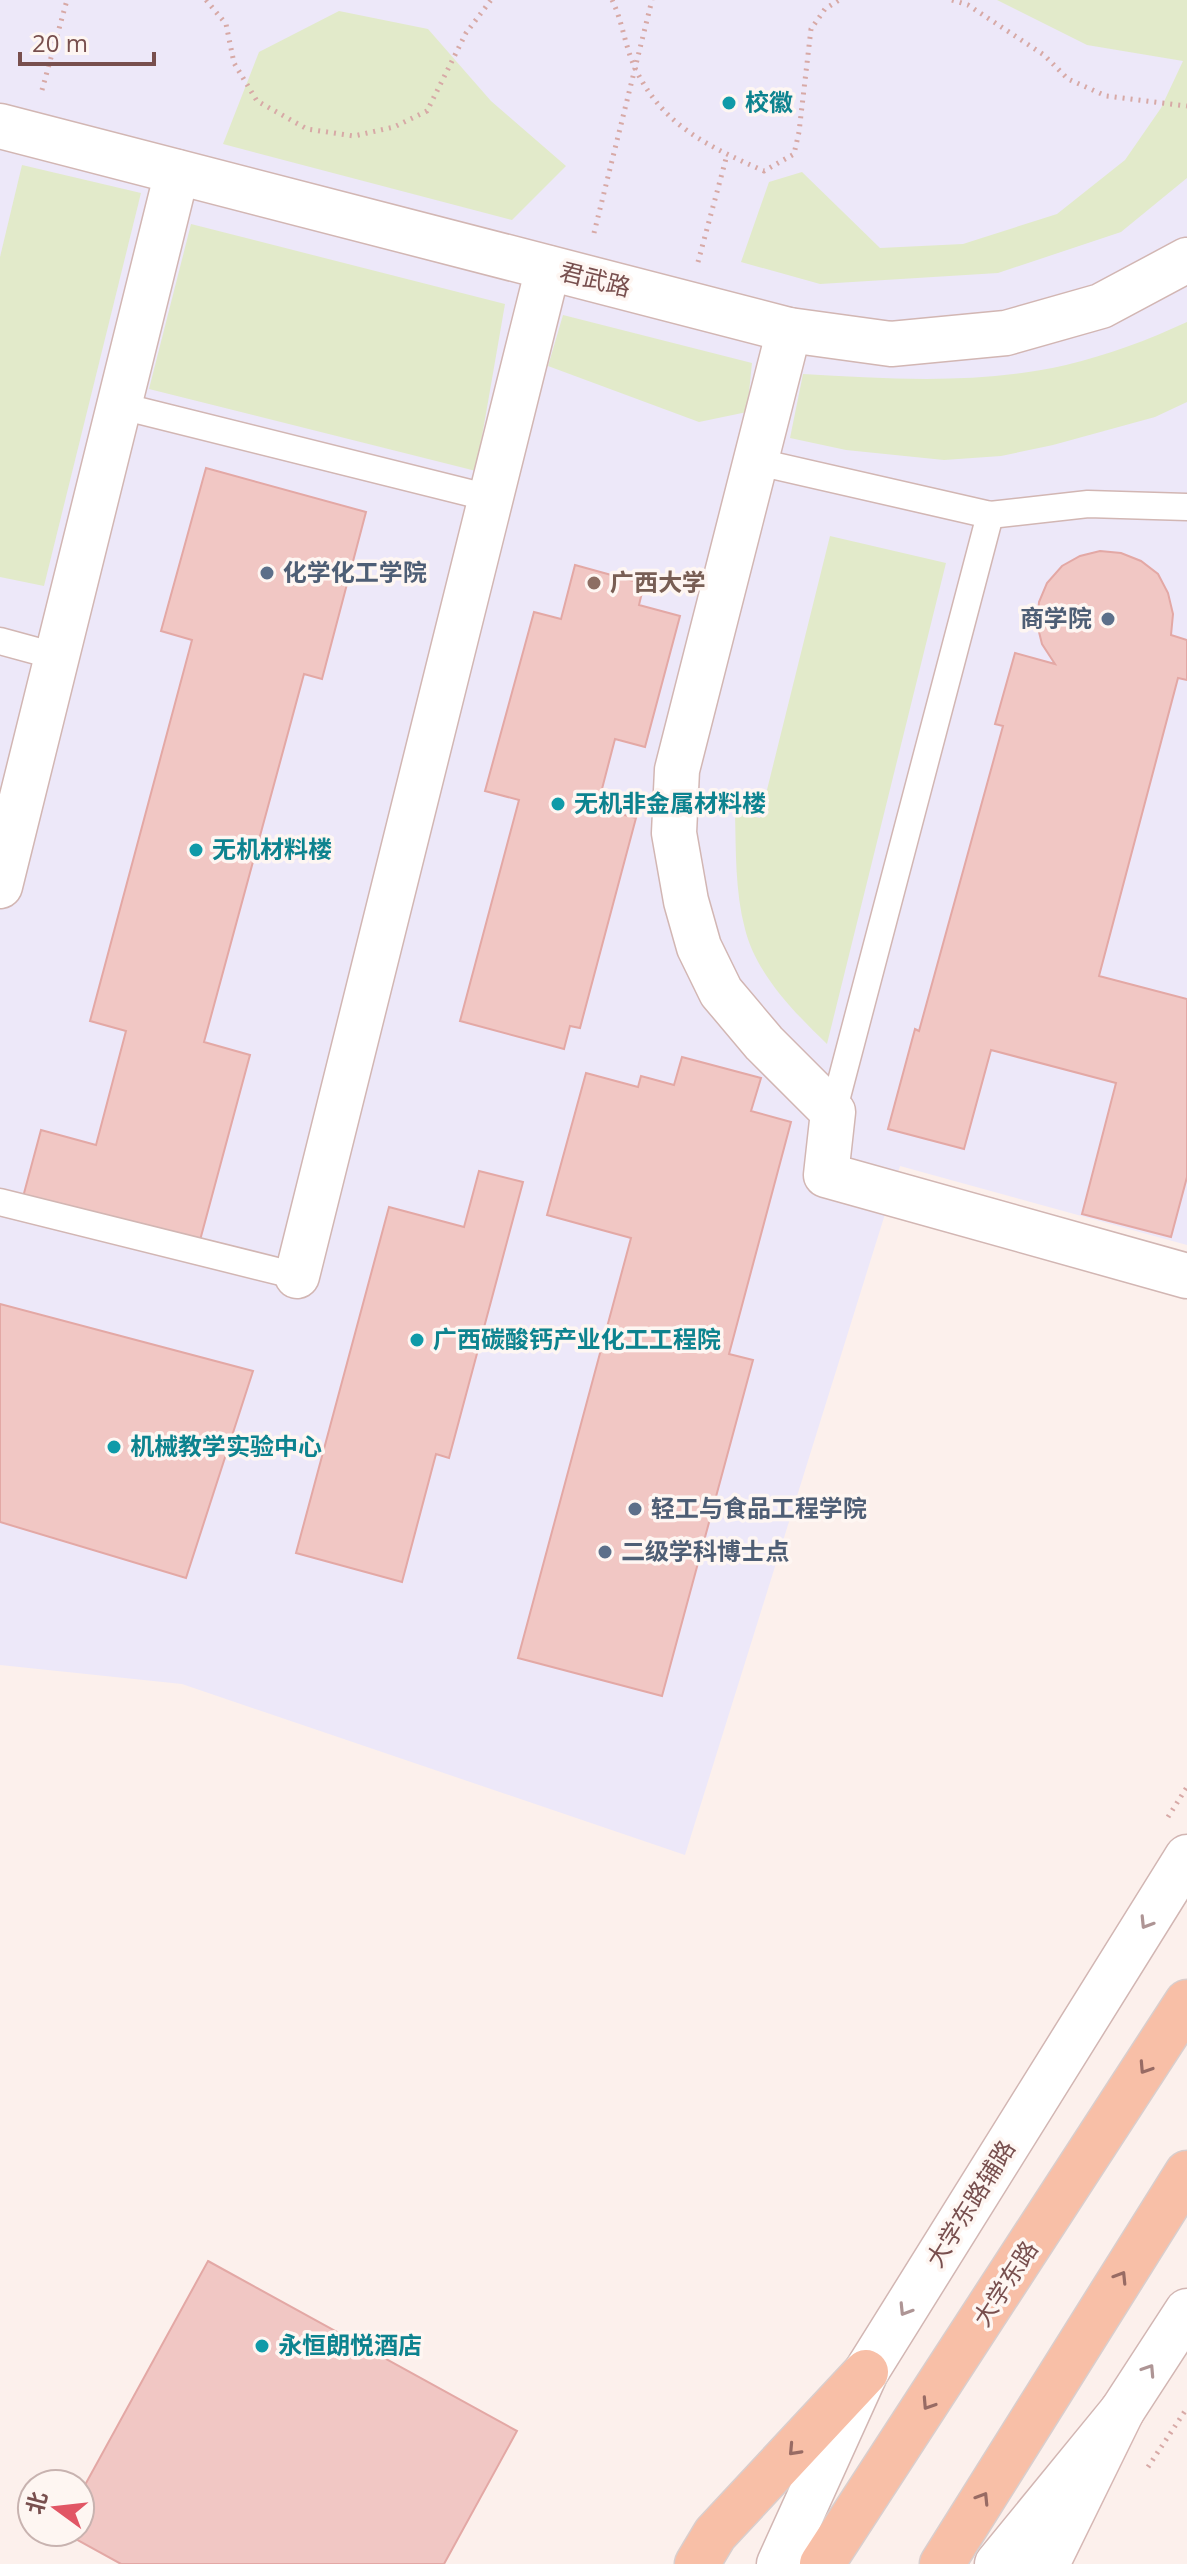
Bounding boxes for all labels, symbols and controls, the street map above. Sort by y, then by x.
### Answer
scale bar [20,16,154,66]
text: 20 m [32,26,88,59]
place label: 校徽 [745,85,793,118]
marker: 校徽 [720,94,738,112]
street label: 君武路 [556,254,634,303]
place label: 化学化工学院 [283,555,427,588]
marker: 化学化工学院 [258,564,276,582]
place label: 广西大学 [610,565,706,598]
marker: 广西大学 [585,574,603,592]
place label: 商学院 [1020,601,1092,634]
marker: 商学院 [1099,610,1117,628]
place label: 无机非金属材料楼 [574,786,766,819]
marker: 无机非金属材料楼 [549,795,567,813]
place label: 无机材料楼 [212,832,332,865]
marker: 无机材料楼 [187,841,205,859]
place label: 广西碳酸钙产业化工工程院 [433,1322,721,1355]
marker: 广西碳酸钙产业化工工程院 [408,1331,426,1349]
place label: 机械教学实验中心 [130,1429,322,1462]
marker: 机械教学实验中心 [105,1438,123,1456]
place label: 轻工与食品工程学院 [651,1491,867,1524]
marker: 轻工与食品工程学院 [626,1500,644,1518]
place label: 二级学科博士点 [621,1534,789,1567]
marker: 二级学科博士点 [596,1543,614,1561]
one-way arrow [1140,1914,1155,1929]
one-way arrow [1139,2059,1154,2074]
street label: 大学东路辅路 [918,2133,1022,2273]
street label: 大学东路 [965,2234,1045,2332]
one-way arrow [1112,2272,1127,2286]
one-way arrow [899,2301,914,2316]
place label: 永恒朗悦酒店 [278,2328,422,2361]
marker: 永恒朗悦酒店 [253,2337,271,2355]
one-way arrow [1139,2365,1154,2379]
one-way arrow [922,2395,937,2409]
one-way arrow [789,2440,803,2455]
north arrow [16,2468,96,2548]
text: 北 [18,2488,53,2517]
one-way arrow [973,2492,989,2507]

